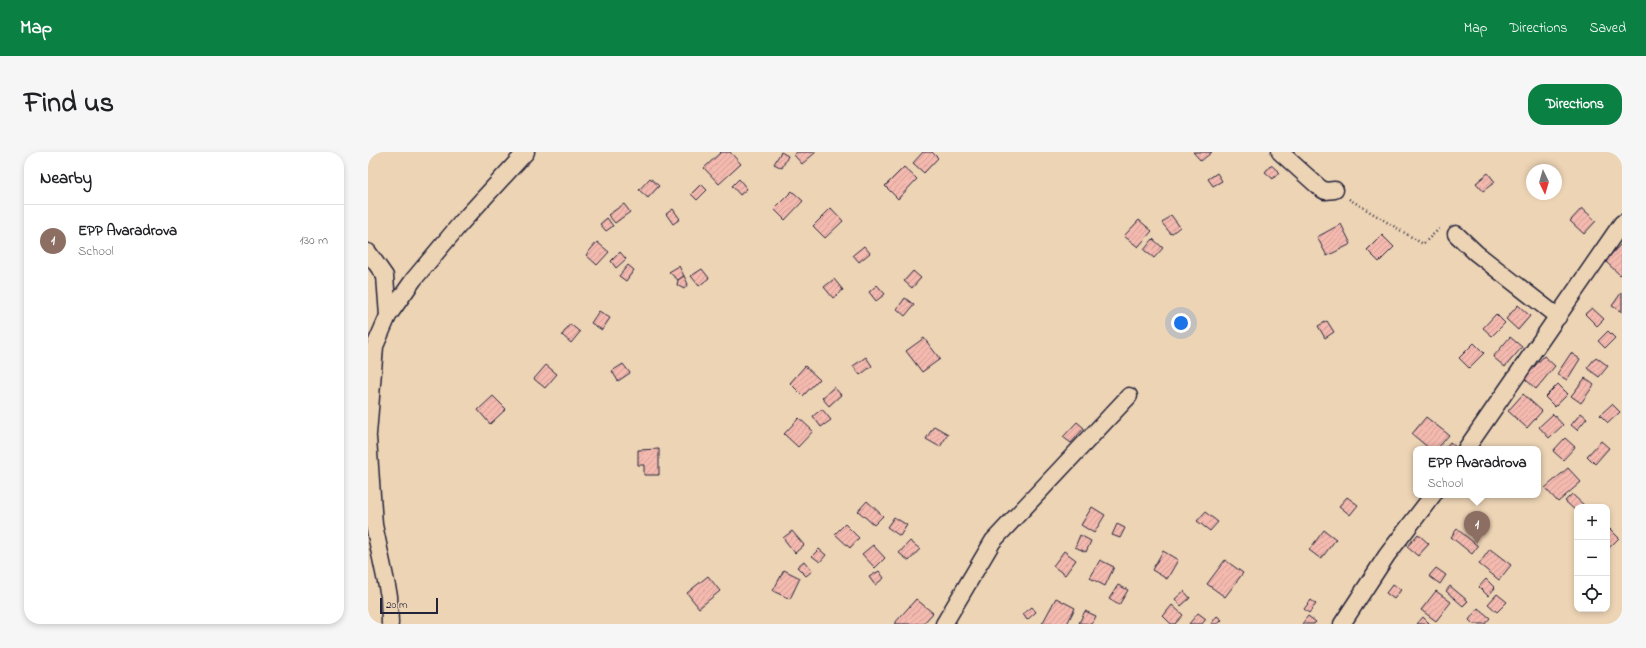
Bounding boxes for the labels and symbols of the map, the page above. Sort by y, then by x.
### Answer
north arrow [1526,164,1562,200]
your location [1171,313,1191,333]
pin: 1 [1464,511,1490,544]
scale bar [380,596,438,615]

